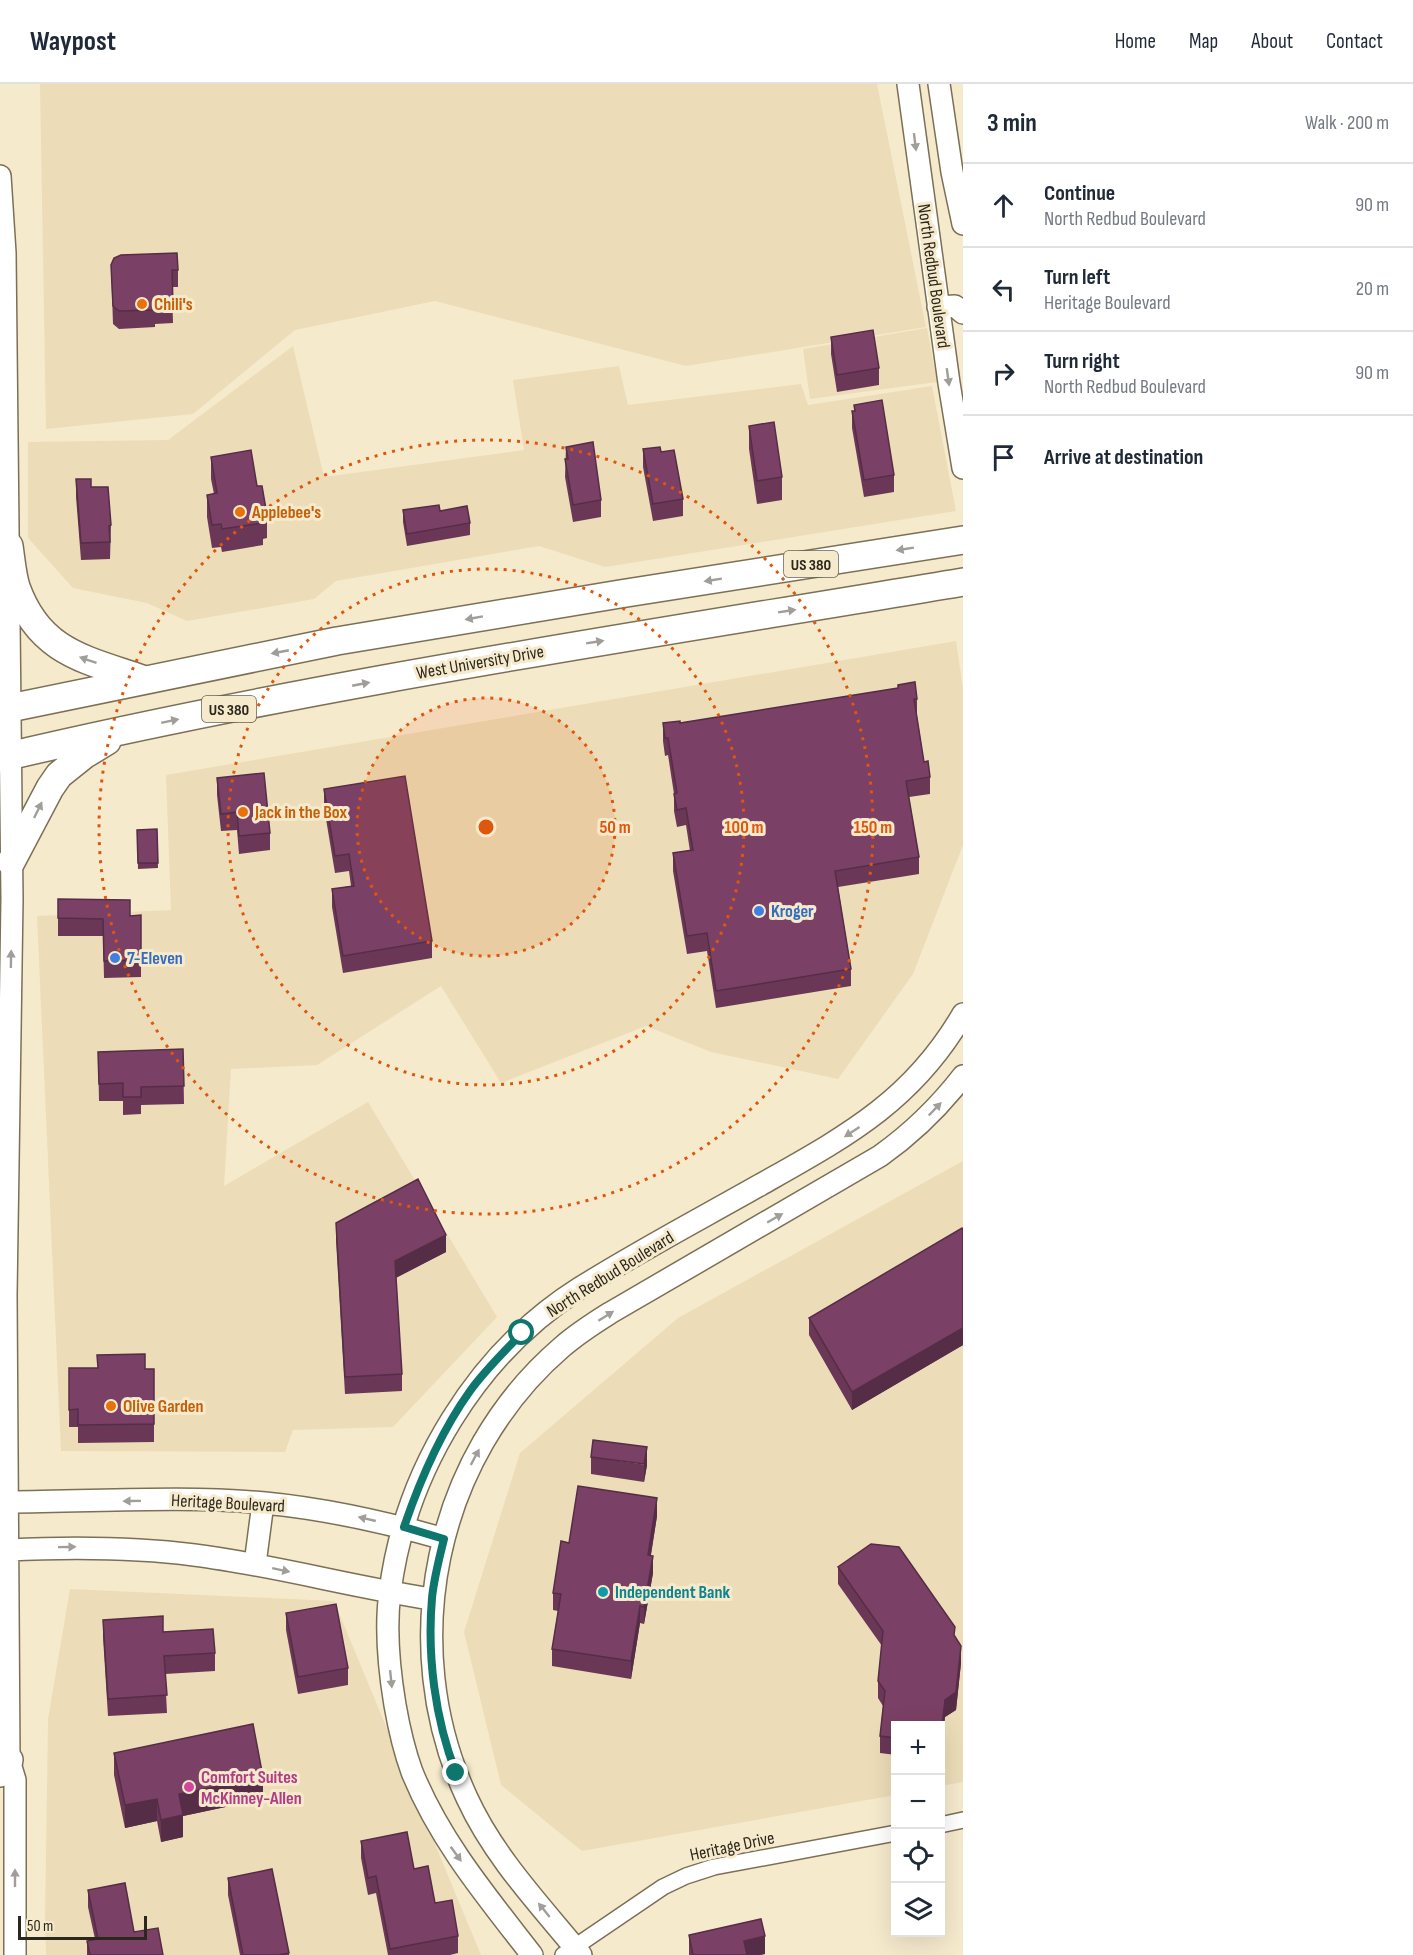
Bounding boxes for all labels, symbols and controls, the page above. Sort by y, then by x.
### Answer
text: Waypost [30,25,116,58]
text: Home [1115,29,1156,54]
text: Map [1189,29,1218,54]
text: About [1251,29,1293,54]
text: Contact [1326,29,1383,54]
text: 3 min [987,108,1037,139]
text: Walk · 200 m [1305,111,1389,135]
one-way arrow [910,133,920,152]
text: Continue [1044,180,1115,207]
icon: ahead [987,189,1020,222]
text: 90 m [1355,193,1389,217]
street label: North Redbud Boulevard [913,202,954,350]
text: North Redbud Boulevard [1044,207,1206,231]
text: Turn left [1044,264,1110,291]
icon: left [987,273,1020,306]
text: 20 m [1356,277,1389,301]
text: Heritage Boulevard [1044,291,1171,315]
place label: Chili's [154,294,193,315]
marker: Chili's [135,297,149,311]
text: Turn right [1044,348,1120,375]
icon: right [987,357,1020,390]
text: 90 m [1355,361,1389,385]
one-way arrow [943,367,952,386]
text: North Redbud Boulevard [1044,375,1206,399]
icon: arrive [987,441,1020,474]
text: Arrive at destination [1044,444,1203,471]
place label: Applebee's [251,502,321,523]
marker: Applebee's [233,505,247,519]
one-way arrow [896,545,915,554]
road number: US 380 [784,551,838,577]
one-way arrow [703,575,722,584]
one-way arrow [778,606,797,615]
one-way arrow [464,614,483,623]
one-way arrow [585,638,604,647]
street label: West University Drive [415,641,545,684]
one-way arrow [270,648,289,657]
one-way arrow [79,655,97,665]
one-way arrow [352,679,371,688]
road number: US 380 [202,696,256,722]
one-way arrow [160,716,179,725]
one-way arrow [34,801,43,818]
place label: Jack in the Box [254,802,347,823]
marker: Jack in the Box [236,805,250,819]
centre of rings [476,817,496,837]
text: 50 m [599,817,631,838]
text: 100 m [725,817,764,838]
text: 150 m [854,817,892,838]
place label: Kroger [771,901,814,922]
marker: Kroger [752,904,766,918]
place label: 7-Eleven [127,948,183,969]
one-way arrow [6,949,16,968]
marker: 7-Eleven [108,951,122,965]
one-way arrow [927,1102,941,1116]
one-way arrow [844,1126,860,1137]
one-way arrow [766,1214,783,1224]
street label: North Redbud Boulevard [543,1227,678,1322]
one-way arrow [598,1310,614,1321]
route start [508,1319,534,1345]
place label: Olive Garden [123,1396,203,1417]
marker: Olive Garden [104,1399,118,1413]
one-way arrow [470,1448,480,1465]
street label: Heritage Boulevard [171,1490,285,1517]
one-way arrow [122,1496,141,1506]
one-way arrow [358,1514,377,1523]
one-way arrow [57,1542,76,1552]
one-way arrow [272,1565,290,1575]
place label: Independent Bank [615,1582,730,1603]
marker: Independent Bank [596,1585,610,1599]
one-way arrow [386,1670,396,1689]
map controls [891,1721,945,1937]
button: + [891,1721,945,1775]
route end [442,1759,468,1785]
place label: Comfort Suites McKinney-Allen [201,1767,302,1809]
button: − [891,1775,945,1829]
marker: Comfort Suites McKinney-Allen [182,1780,196,1794]
street label: Heritage Drive [688,1827,776,1866]
button: locate [891,1829,945,1883]
one-way arrow [450,1845,462,1861]
one-way arrow [10,1869,20,1888]
button: layers [891,1883,945,1937]
one-way arrow [538,1902,551,1917]
scale bar [18,1913,147,1940]
text: 50 m [27,1917,53,1936]

